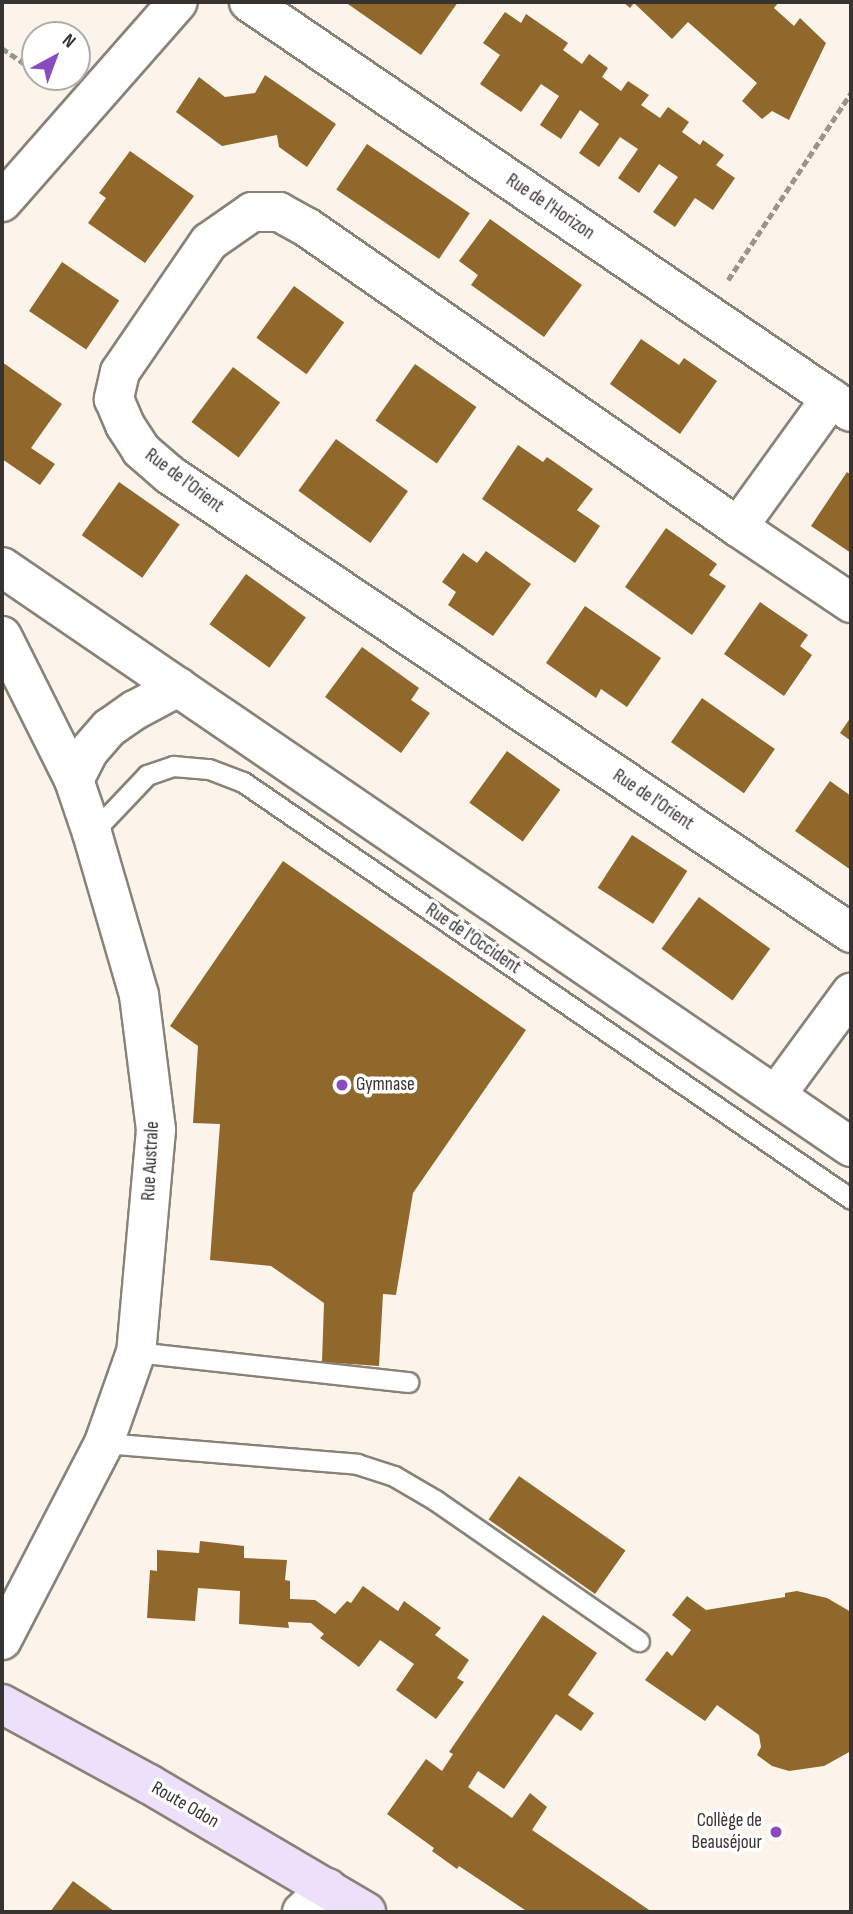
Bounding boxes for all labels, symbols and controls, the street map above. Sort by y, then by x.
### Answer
north arrow [21,21,91,91]
text: N [57,29,80,53]
street label: Rue de l'Horizon [502,169,598,245]
street label: Rue de l'Orient [140,444,228,518]
street label: Rue de l'Orient [608,765,698,835]
street label: Rue de l'Occident [421,899,525,979]
place label: Gymnase [356,1074,415,1096]
marker: Gymnase [334,1077,350,1093]
street label: Rue Australe [138,1121,164,1201]
street label: Route Odon [147,1777,223,1833]
place label: Collège de Beauséjour [692,1810,762,1854]
marker: Collège de Beauséjour [768,1824,784,1840]

